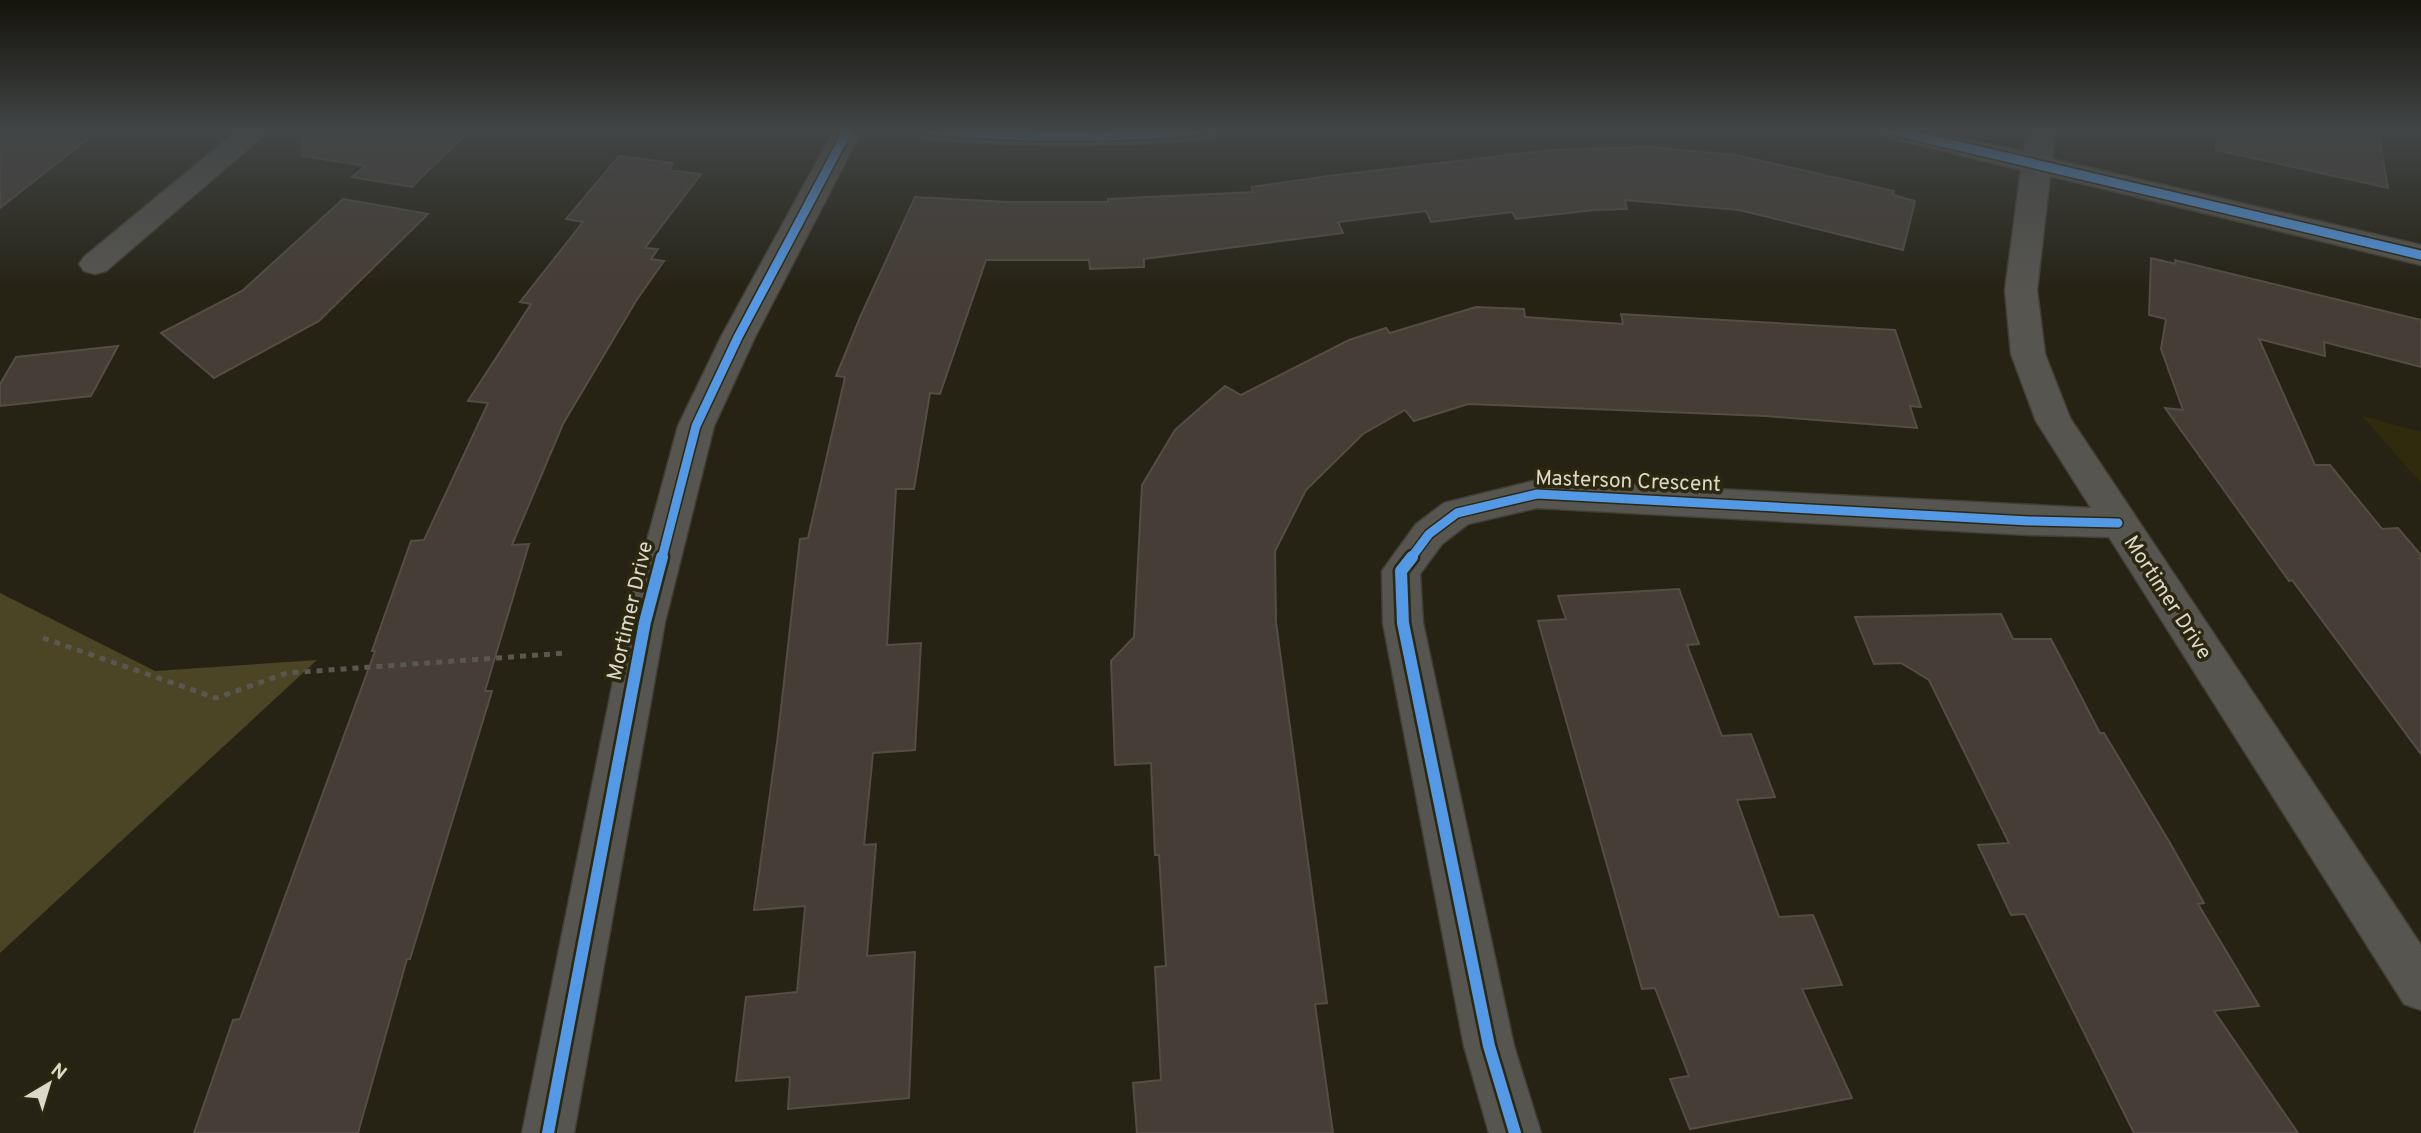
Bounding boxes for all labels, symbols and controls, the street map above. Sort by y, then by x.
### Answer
street label: Masterson Crescent [1535,465,1721,499]
street label: Mortimer Drive [2117,531,2217,665]
street label: Mortimer Drive [602,539,660,683]
north arrow [14,1049,84,1119]
text: N [45,1059,71,1086]

